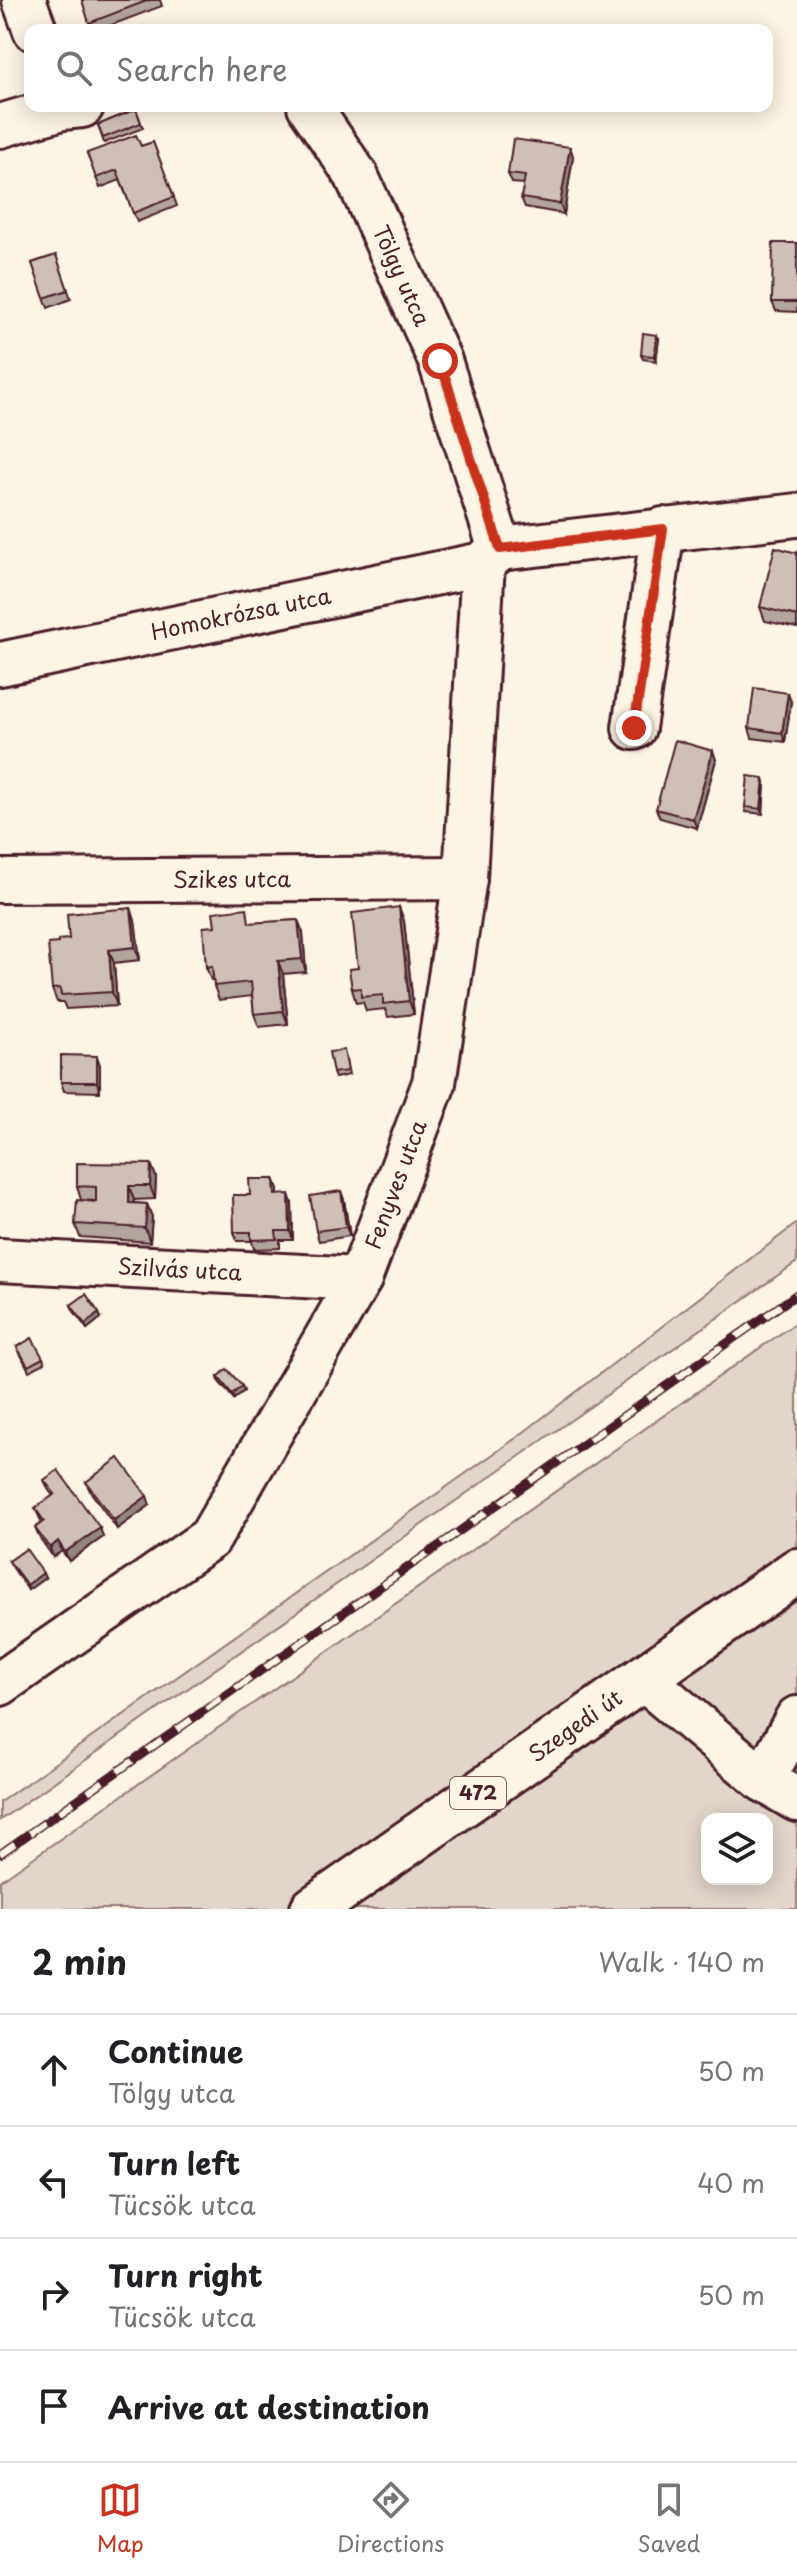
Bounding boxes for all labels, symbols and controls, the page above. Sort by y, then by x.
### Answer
search box [24,24,773,112]
icon: search [52,46,96,90]
text: Search here [116,46,288,91]
street label: Tölgy utca [366,219,440,331]
route start [422,343,458,379]
street label: Homokrózsa utca [148,578,334,647]
route end [616,710,652,746]
street label: Szikes utca [173,861,291,895]
street label: Fenyves utca [355,1114,434,1253]
street label: Szilvás utca [117,1248,243,1288]
street label: Szegedi út [521,1680,628,1769]
road number: 472 [450,1777,506,1809]
map controls [701,1813,773,1885]
button: layers [701,1813,773,1885]
text: 2 min [32,1935,127,1987]
text: Walk · 140 m [599,1942,765,1981]
text: Continue [108,2028,243,2073]
icon: ahead [32,2048,76,2092]
text: 50 m [698,2051,765,2090]
text: Tölgy utca [108,2073,235,2112]
text: Turn left [108,2140,240,2185]
icon: left [32,2160,76,2204]
text: 40 m [697,2163,765,2202]
text: Tücsök utca [108,2185,256,2224]
text: Turn right [108,2252,263,2297]
icon: right [32,2272,76,2316]
text: 50 m [698,2275,765,2314]
text: Tücsök utca [108,2297,256,2336]
icon: arrive [32,2384,76,2428]
text: Arrive at destination [108,2384,430,2429]
tab: Map [97,2478,144,2559]
tab: Directions [337,2478,444,2559]
tab: Saved [638,2478,700,2559]

